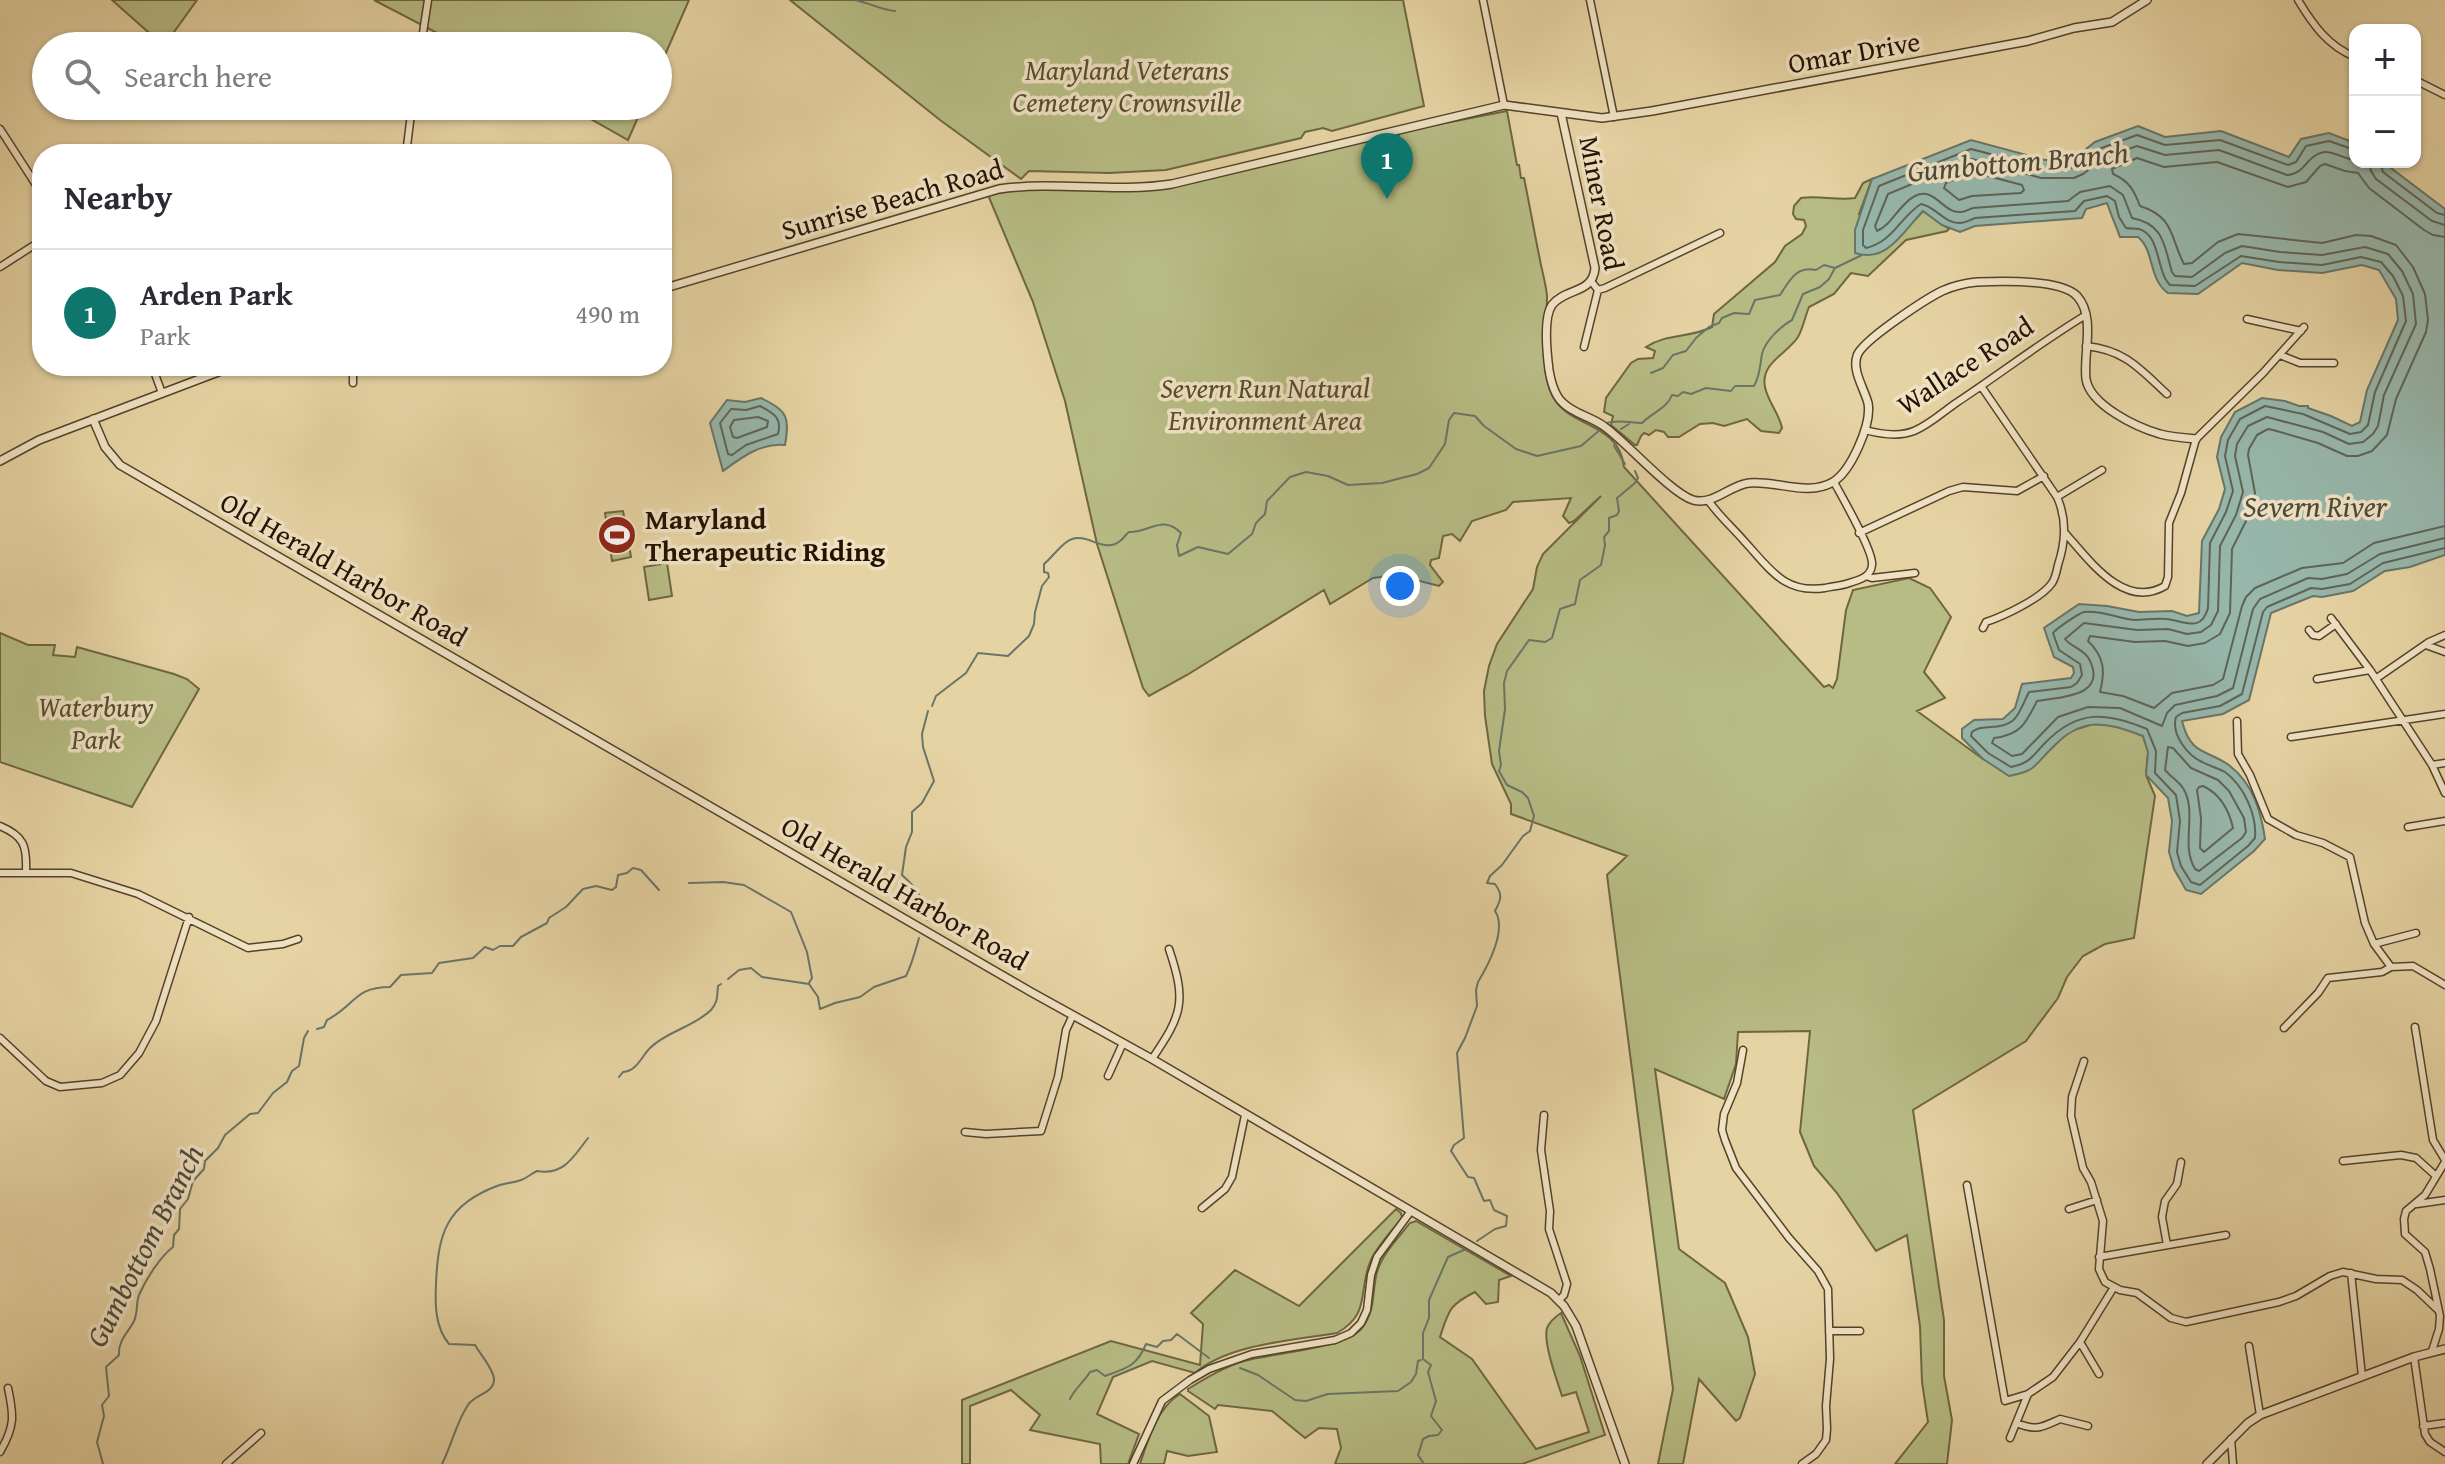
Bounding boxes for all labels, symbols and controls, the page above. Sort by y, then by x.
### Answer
street label: Omar Drive [1785,20,1923,83]
map controls [2349,24,2421,168]
button: + [2349,24,2421,96]
search box [32,32,672,120]
park label: Maryland Veterans Cemetery Crownsville [1013,49,1241,122]
icon: search [60,54,104,98]
text: Search here [124,54,272,98]
button: − [2349,96,2421,168]
water label: Gumbottom Branch [1906,129,2130,193]
street label: Miner Road [1569,132,1636,274]
pin: 1 [1361,133,1413,199]
street label: Sunrise Beach Road [776,147,1008,250]
text: Nearby [64,172,173,221]
text: Arden Park [140,272,293,316]
text: 1 [83,294,97,333]
text: 490 m [575,294,640,333]
street label: Wallace Road [1888,305,2041,424]
text: Park [140,316,190,355]
park label: Severn Run Natural Environment Area [1160,367,1370,440]
street label: Old Herald Harbor Road [213,481,476,656]
water label: Severn River [2243,484,2388,528]
place label: Maryland Therapeutic Riding [645,498,885,571]
sports icon: Maryland Therapeutic Riding [596,514,638,556]
your location [1380,566,1420,606]
park label: Waterbury Park [38,686,154,759]
street label: Old Herald Harbor Road [774,805,1037,980]
water label: Gumbottom Branch [74,1137,214,1354]

